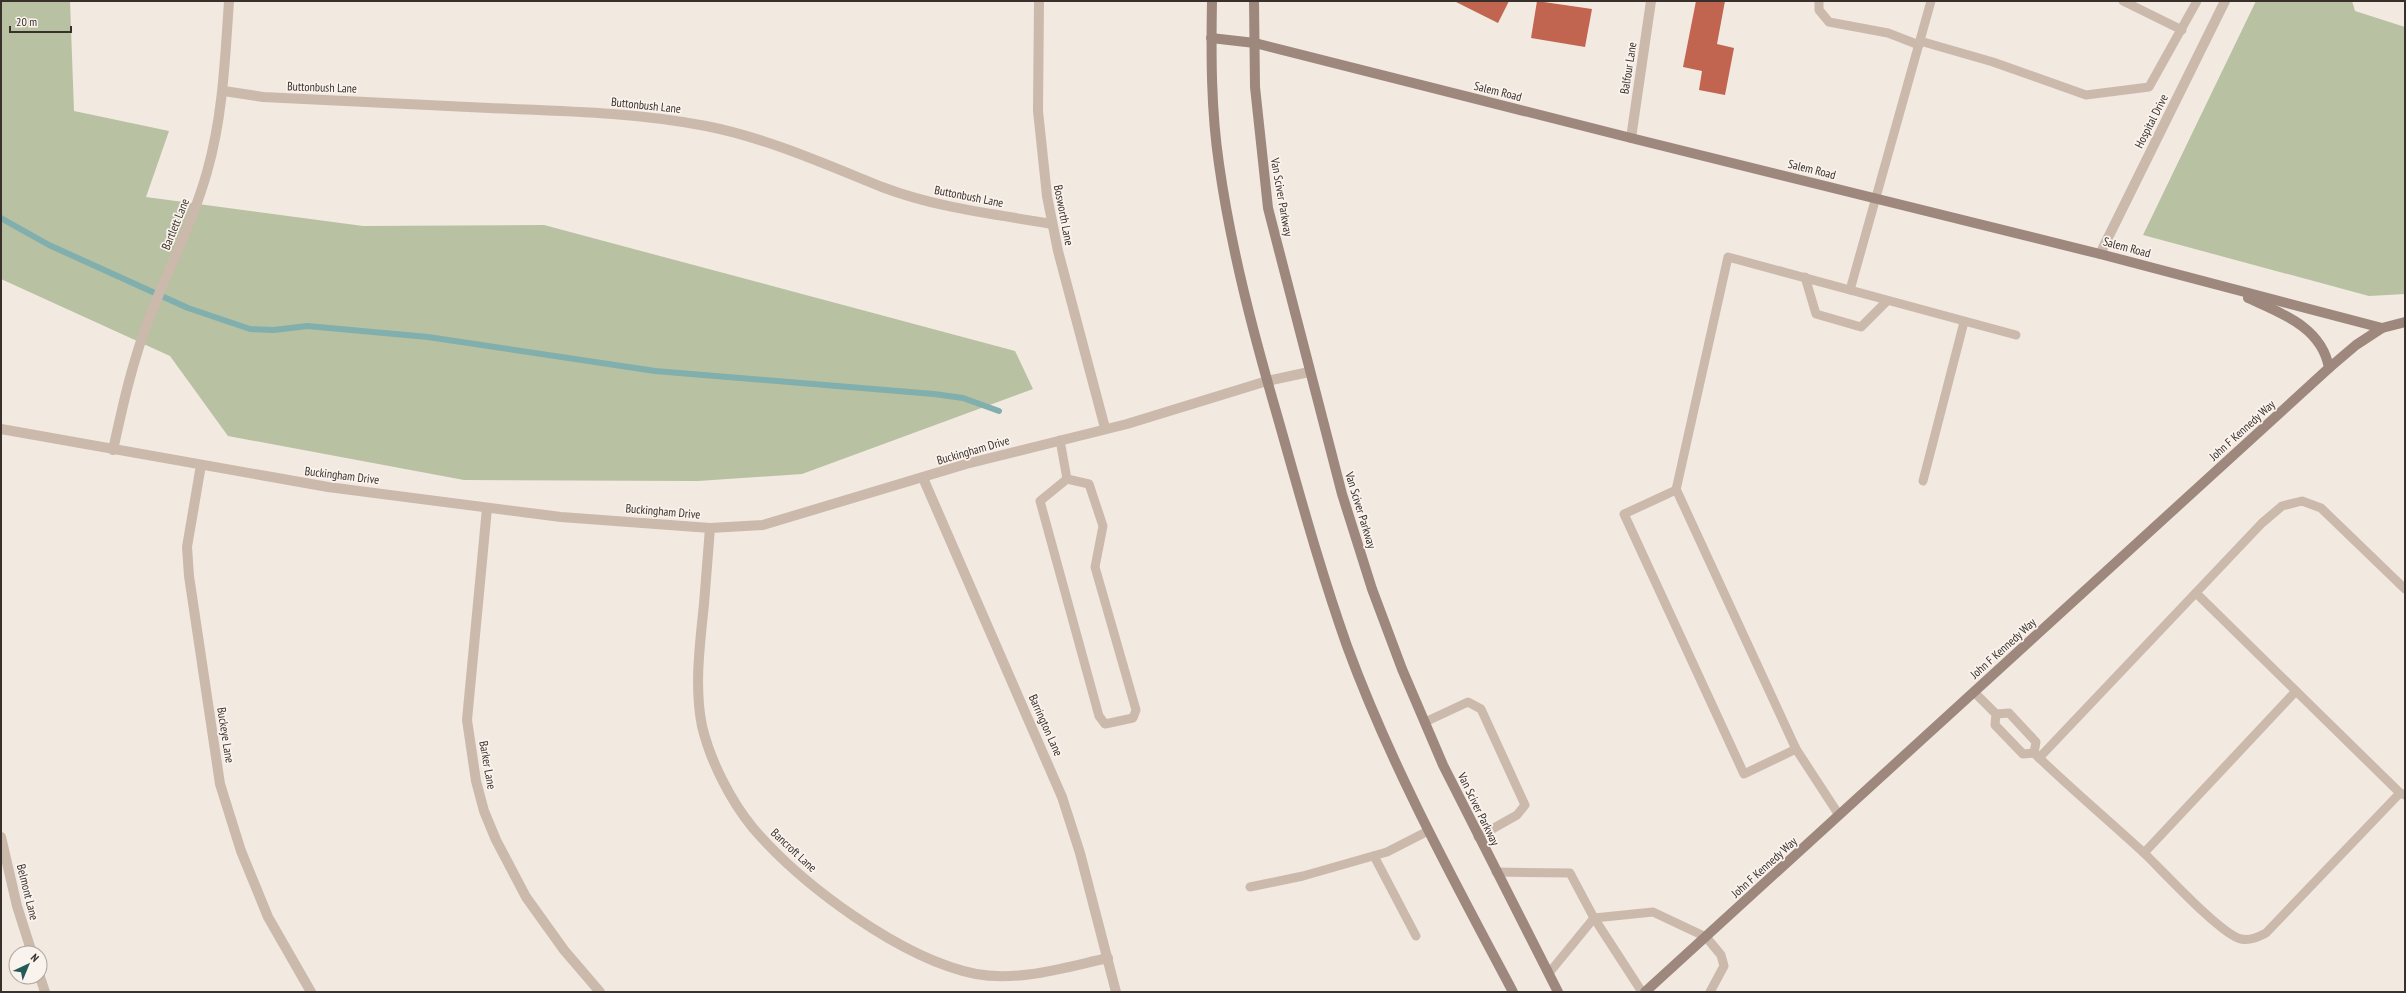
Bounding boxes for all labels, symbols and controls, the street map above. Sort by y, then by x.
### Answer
scale bar [10,8,71,34]
text: 20 m [16,14,37,29]
street label: Balfour Lane [1617,41,1640,95]
street label: Buttonbush Lane [287,78,357,96]
street label: Salem Road [1473,78,1523,104]
street label: Hospital Drive [2131,91,2171,151]
street label: Buttonbush Lane [610,94,682,116]
street label: Van Sciver Parkway [1268,156,1296,238]
street label: Salem Road [1787,156,1837,182]
street label: Buttonbush Lane [933,182,1005,210]
street label: Bosworth Lane [1051,183,1077,247]
street label: Bartlett Lane [158,196,192,252]
street label: Salem Road [2102,233,2152,261]
street label: John F Kennedy Way [2205,396,2278,464]
street label: Buckingham Drive [935,432,1011,468]
street label: Buckingham Drive [304,463,380,487]
street label: Van Sciver Parkway [1342,469,1380,551]
street label: Buckingham Drive [625,500,701,522]
street label: John F Kennedy Way [1966,614,2039,682]
street label: Barrington Lane [1026,692,1066,758]
street label: Buckeye Lane [214,706,238,764]
street label: Barker Lane [476,740,500,790]
street label: Van Sciver Parkway [1454,769,1503,848]
street label: Bancroft Lane [768,825,820,875]
street label: John F Kennedy Way [1727,833,1800,901]
street label: Belmont Lane [14,862,42,922]
north arrow [8,945,48,985]
text: N [28,951,42,965]

